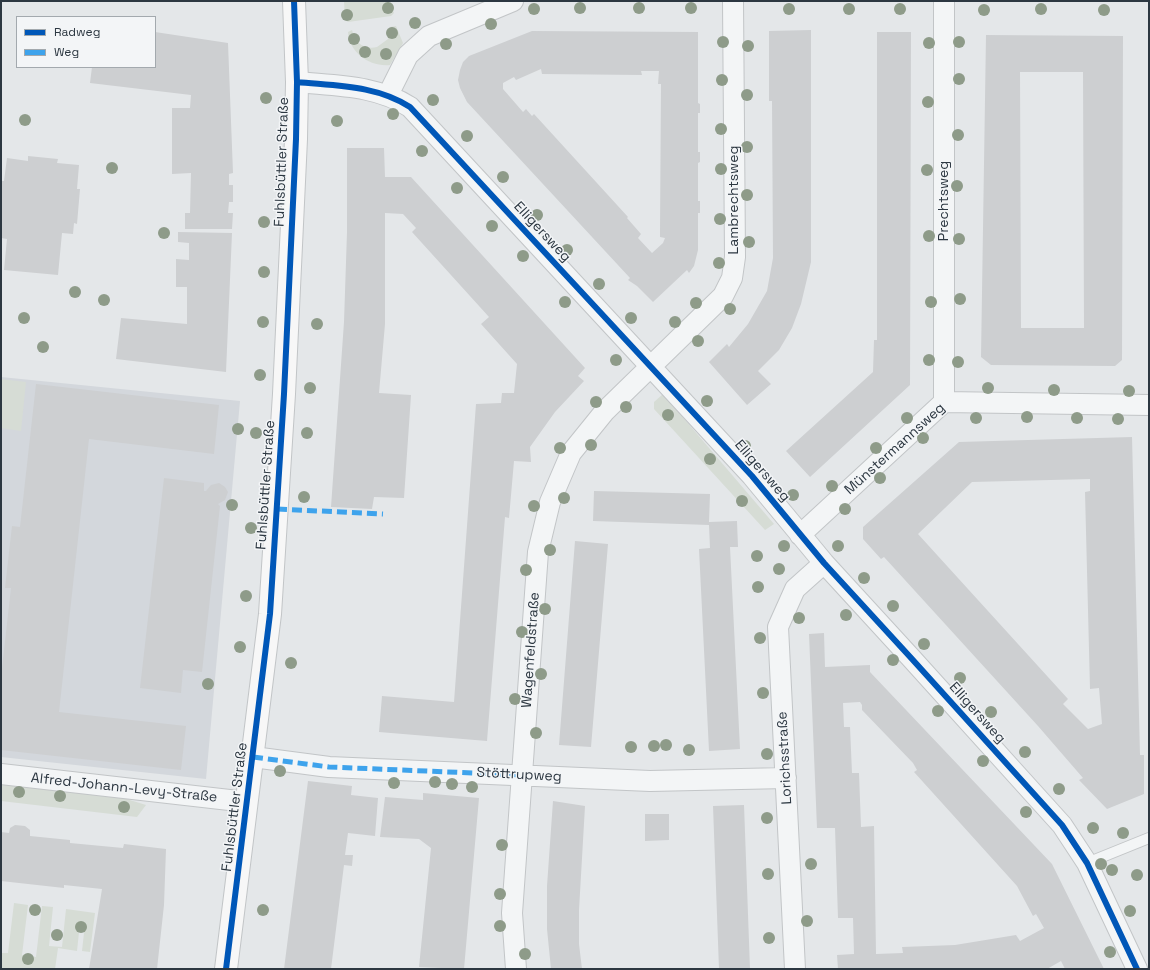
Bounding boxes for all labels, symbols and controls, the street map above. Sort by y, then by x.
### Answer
legend [16,16,156,68]
text: Radweg [54,24,100,40]
text: Weg [54,44,79,60]
street label: Fuhlsbüttler Straße [271,97,293,227]
street label: Lambrechtsweg [726,146,742,254]
street label: Prechtsweg [936,161,952,241]
street label: Elligersweg [510,198,574,266]
street label: Münstermannsweg [841,400,949,498]
street label: Fuhlsbüttler Straße [253,420,279,550]
street label: Elligersweg [731,437,793,505]
street label: Wagenfeldstraße [519,592,543,708]
street label: Elligersweg [945,679,1009,747]
street label: Lorichsstraße [774,711,796,805]
street label: Fuhlsbüttler Straße [219,742,251,872]
street label: Stöttrupweg [476,764,562,786]
street label: Alfred-Johann-Levy-Straße [30,770,218,806]

